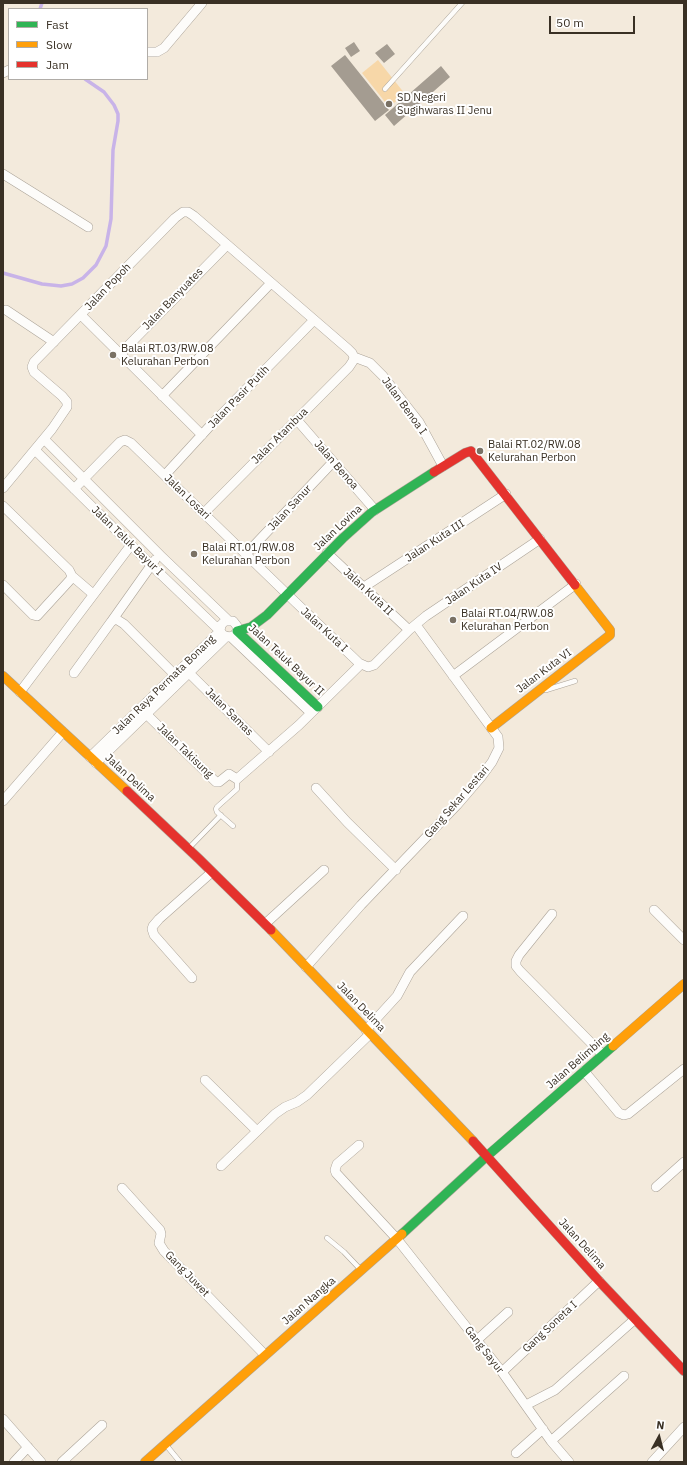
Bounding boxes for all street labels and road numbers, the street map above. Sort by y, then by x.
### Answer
street label: Jalan Popoh [82,261,134,313]
street label: Jalan Banyuates [140,265,206,333]
street label: Jalan Pasir Putih [206,363,272,431]
street label: Jalan Benoa I [379,375,429,437]
street label: Jalan Atambua [249,405,311,467]
street label: Jalan Benoa [311,438,361,492]
street label: Jalan Losari [161,472,213,522]
street label: Jalan Sanur [265,482,315,534]
street label: Jalan Lovina [311,502,365,554]
street label: Jalan Teluk Bayur I [89,504,165,578]
street label: Jalan Kuta III [403,517,467,565]
street label: Jalan Kuta IV [443,560,505,608]
street label: Jalan Kuta II [340,566,396,618]
street label: Jalan Kuta I [298,605,350,655]
street label: Jalan Teluk Bayur II [245,622,327,698]
street label: Jalan Raya Permata Bonang [110,632,218,738]
street label: Jalan Kuta VI [514,646,574,696]
street label: Jalan Samas [202,685,256,739]
street label: Jalan Takisung [154,721,216,781]
street label: Jalan Delima [102,751,158,805]
street label: Gang Sekar Lestari [422,763,492,841]
street label: Jalan Delima [334,979,388,1035]
street label: Jalan Belimbing [544,1030,612,1092]
street label: Jalan Delima [556,1216,608,1272]
street label: Gang Juwet [162,1248,212,1300]
street label: Jalan Nangka [280,1274,338,1328]
street label: Gang Soneta I [520,1298,580,1356]
street label: Gang Sayur [462,1324,506,1376]

